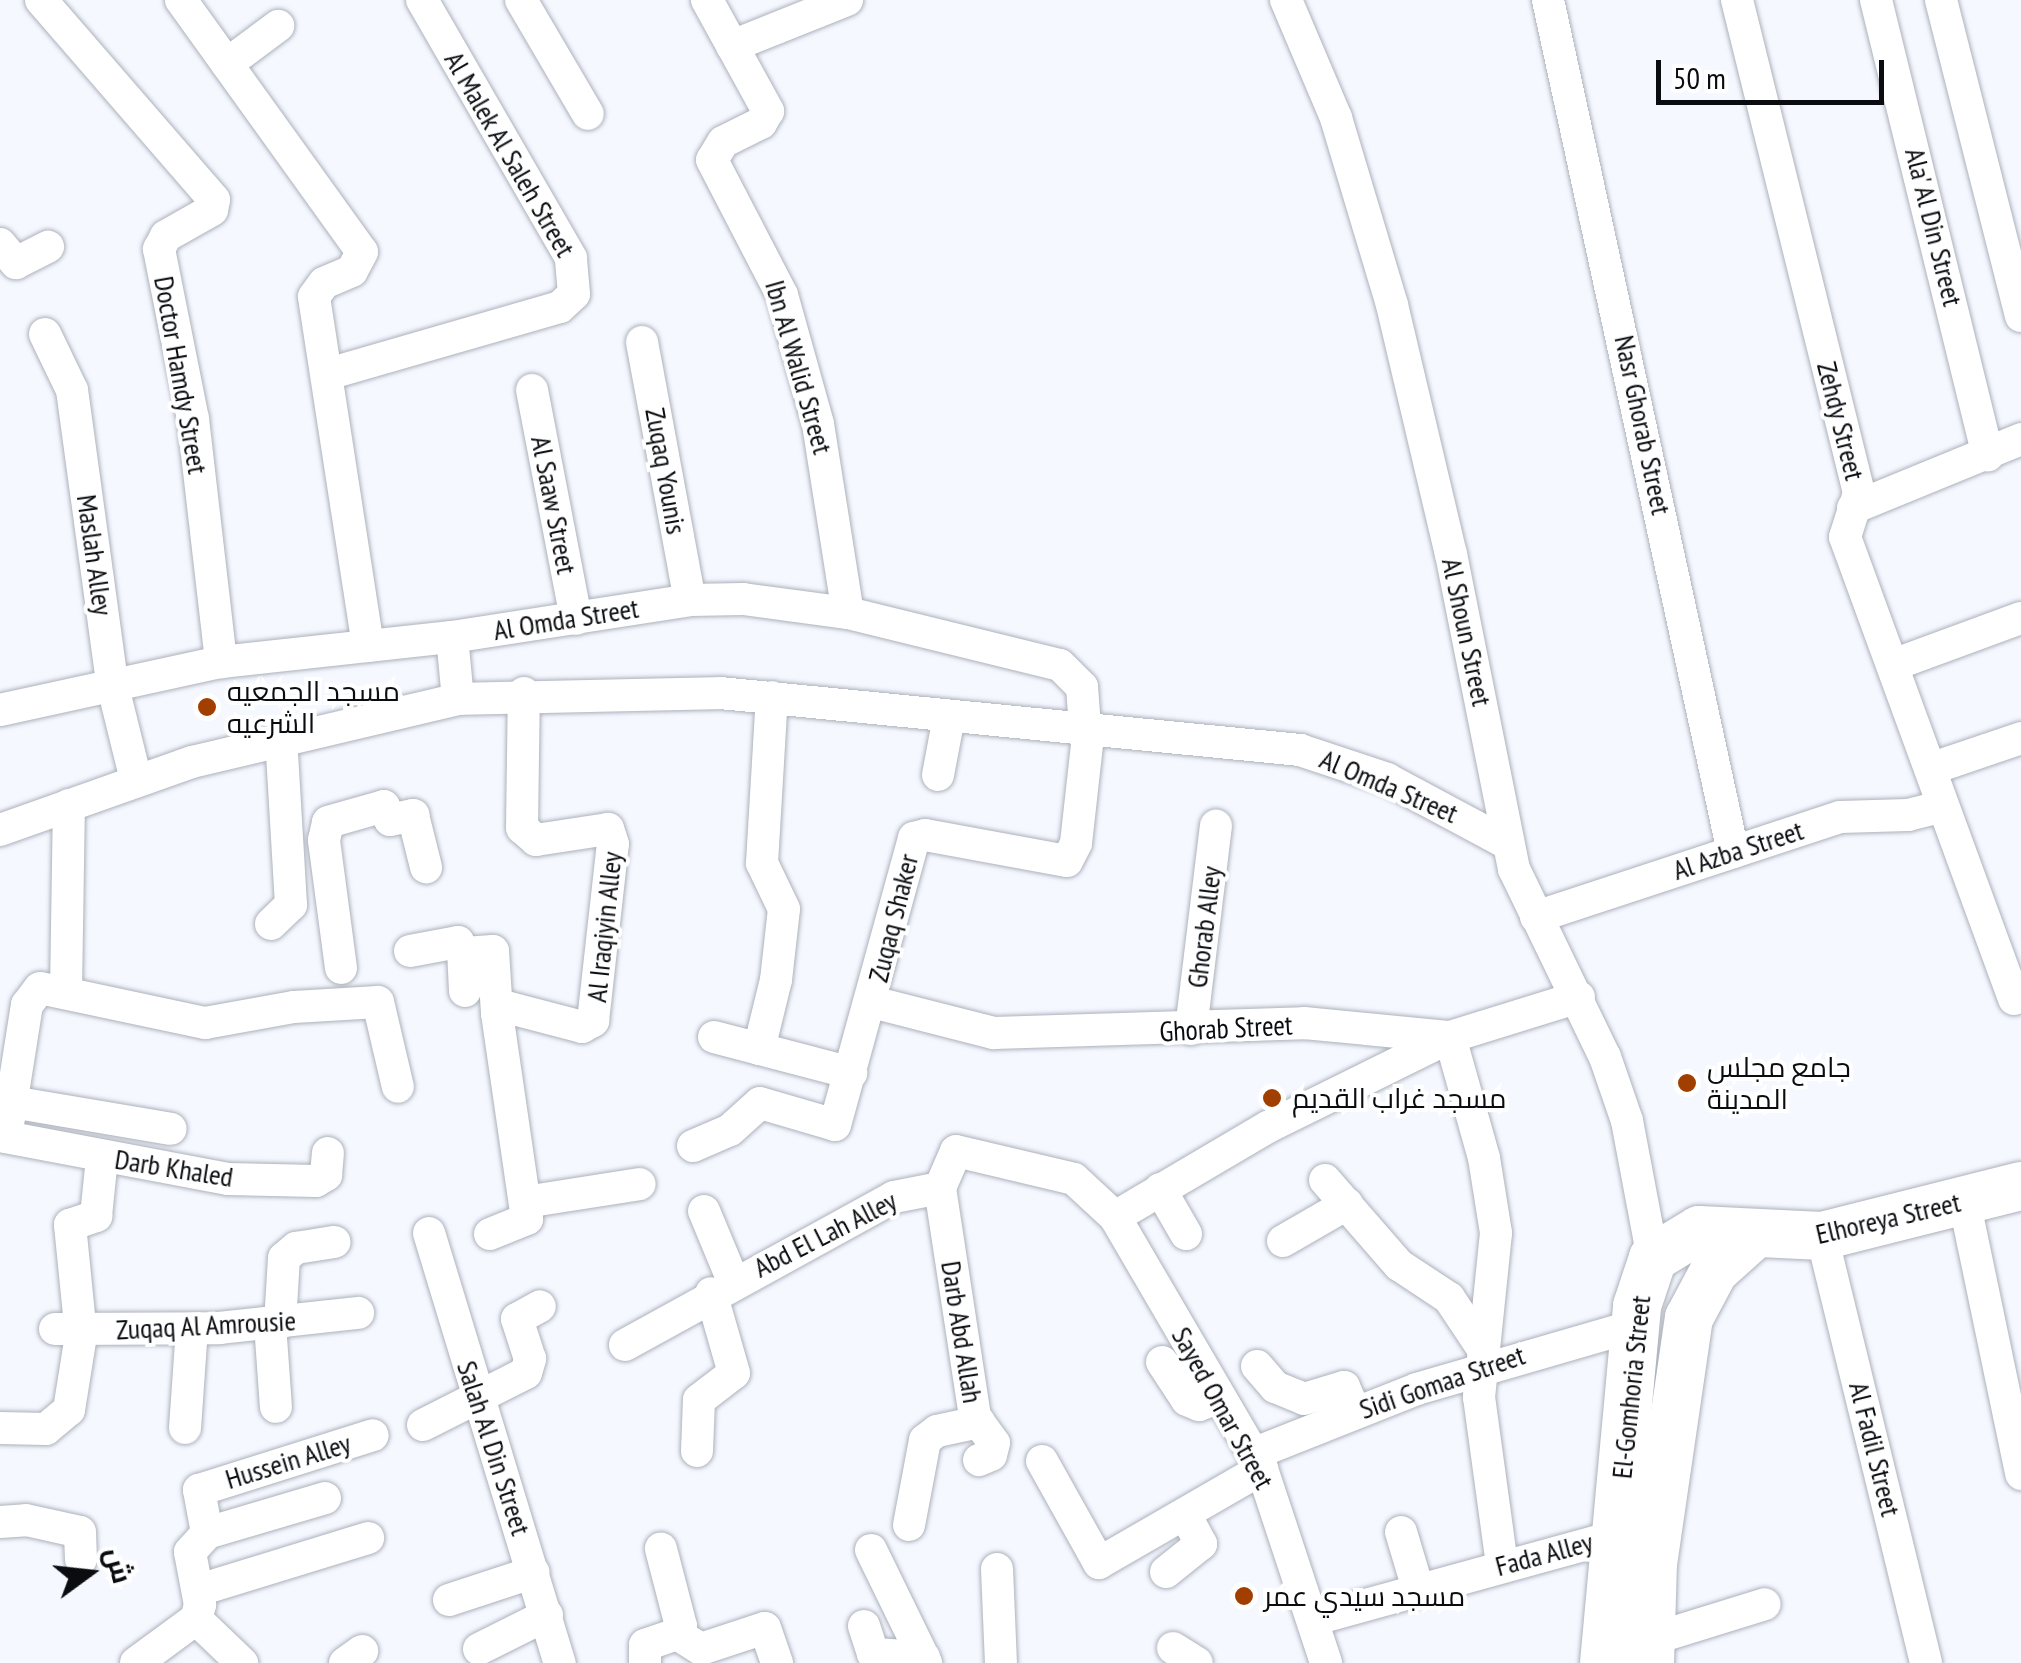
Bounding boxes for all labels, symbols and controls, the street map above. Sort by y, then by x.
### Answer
scale bar [1661,40,1888,102]
street label: Al Malek Al Saleh Street [437,45,583,263]
text: 50 m [1673,58,1726,97]
street label: Ala' Al Din Street [1898,143,1970,311]
street label: Doctor Hamdy Street [147,273,215,477]
street label: Ibn Al Walid Street [758,276,840,458]
street label: Nasr Ghorab Street [1608,332,1678,518]
street label: Zehdy Street [1810,358,1872,484]
street label: Zuqaq Younis [638,405,694,537]
street label: Al Saaw Street [524,433,584,577]
street label: Maslah Alley [70,492,120,618]
street label: Al Shoun Street [1435,555,1499,709]
street label: Al Omda Street [491,591,641,647]
place label: مسجد الجمعيه الشرعيه [227,674,400,740]
marker: مسجد الجمعيه الشرعيه [196,696,218,718]
street label: Al Omda Street [1315,742,1463,830]
street label: Al Azba Street [1668,813,1808,887]
street label: Al Iraqiyin Alley [579,850,629,1004]
street label: Zuqaq Shaker [861,851,925,985]
street label: Ghorab Alley [1180,864,1228,990]
street label: Ghorab Street [1159,1008,1293,1048]
place label: جامع مجلس المدينة [1707,1050,1851,1116]
marker: جامع مجلس المدينة [1676,1072,1698,1094]
place label: مسجد غراب القديم [1292,1081,1506,1115]
marker: مسجد غراب القديم [1261,1087,1283,1109]
street label: Darb Khaled [113,1142,235,1194]
street label: Abd El Lah Alley [748,1184,902,1284]
street label: Elhoreya Street [1812,1185,1964,1251]
street label: Darb Abd Allah [934,1258,990,1406]
street label: El-Gomhoria Street [1605,1294,1657,1480]
street label: Zuqaq Al Amrousie [114,1303,298,1347]
street label: Sayed Omar Street [1165,1321,1281,1495]
street label: Sidi Gomaa Street [1355,1338,1529,1426]
street label: Salah Al Din Street [450,1356,538,1540]
street label: Al Fadil Street [1842,1378,1908,1520]
street label: Hussein Alley [221,1426,355,1496]
north arrow [40,1523,140,1623]
street label: Fada Alley [1491,1525,1597,1583]
text: ش [97,1543,142,1587]
place label: مسجد سيدي عمر [1264,1579,1465,1613]
marker: مسجد سيدي عمر [1233,1585,1255,1607]

